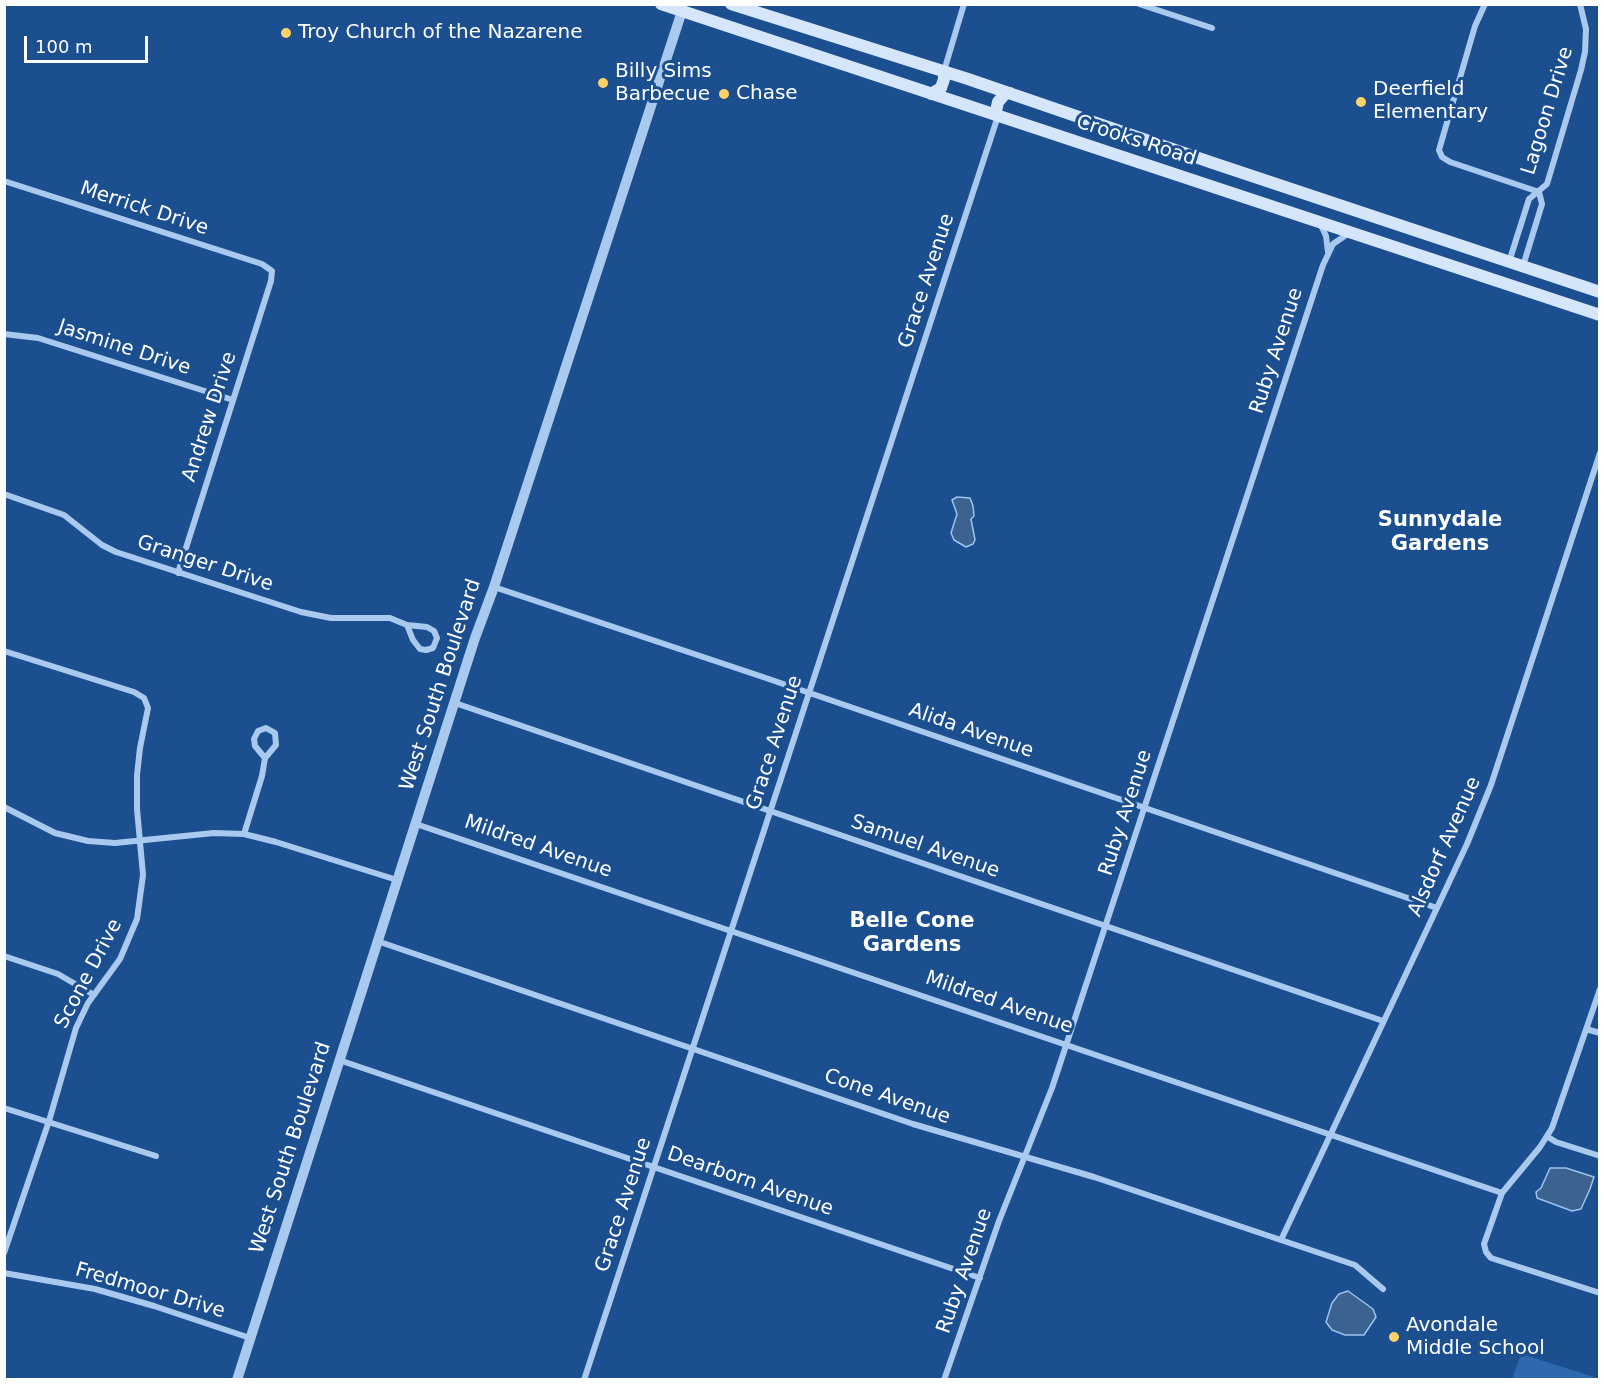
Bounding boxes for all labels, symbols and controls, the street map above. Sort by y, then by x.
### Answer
place label: Troy Church of the Nazarene [298,21,582,45]
scale bar [27,24,152,62]
marker: Troy Church of the Nazarene [279,26,293,40]
text: 100 m [35,36,93,57]
street label: Lagoon Drive [1517,44,1579,178]
place label: Billy Sims Barbecue [615,60,712,107]
marker: Billy Sims Barbecue [596,76,610,90]
place label: Deerfield Elementary [1373,78,1488,125]
place label: Chase [736,82,798,106]
marker: Chase [717,87,731,101]
marker: Deerfield Elementary [1354,95,1368,109]
street label: Crooks Road [1073,110,1199,172]
street label: Merrick Drive [77,177,211,241]
street label: Grace Avenue [894,211,960,351]
street label: Ruby Avenue [1245,285,1309,417]
street label: Jasmine Drive [55,315,193,381]
street label: Andrew Drive [178,349,242,485]
district label: Sunnydale Gardens [1378,508,1502,558]
street label: Granger Drive [134,531,276,597]
street label: West South Boulevard [395,576,487,794]
street label: Grace Avenue [742,673,808,813]
street label: Alida Avenue [905,698,1037,764]
street label: Ruby Avenue [1094,747,1158,879]
street label: Alsdorf Avenue [1403,773,1487,921]
street label: Samuel Avenue [848,810,1002,884]
street label: Mildred Avenue [461,811,615,883]
district label: Belle Cone Gardens [849,909,975,959]
street label: Scone Drive [50,915,128,1033]
street label: Mildred Avenue [922,967,1076,1039]
street label: West South Boulevard [245,1039,337,1257]
street label: Cone Avenue [821,1064,953,1130]
street label: Grace Avenue [591,1135,657,1275]
street label: Dearborn Avenue [664,1142,836,1222]
street label: Ruby Avenue [932,1205,998,1337]
street label: Fredmoor Drive [72,1258,228,1324]
place label: Avondale Middle School [1406,1314,1545,1361]
marker: Avondale Middle School [1387,1330,1401,1344]

